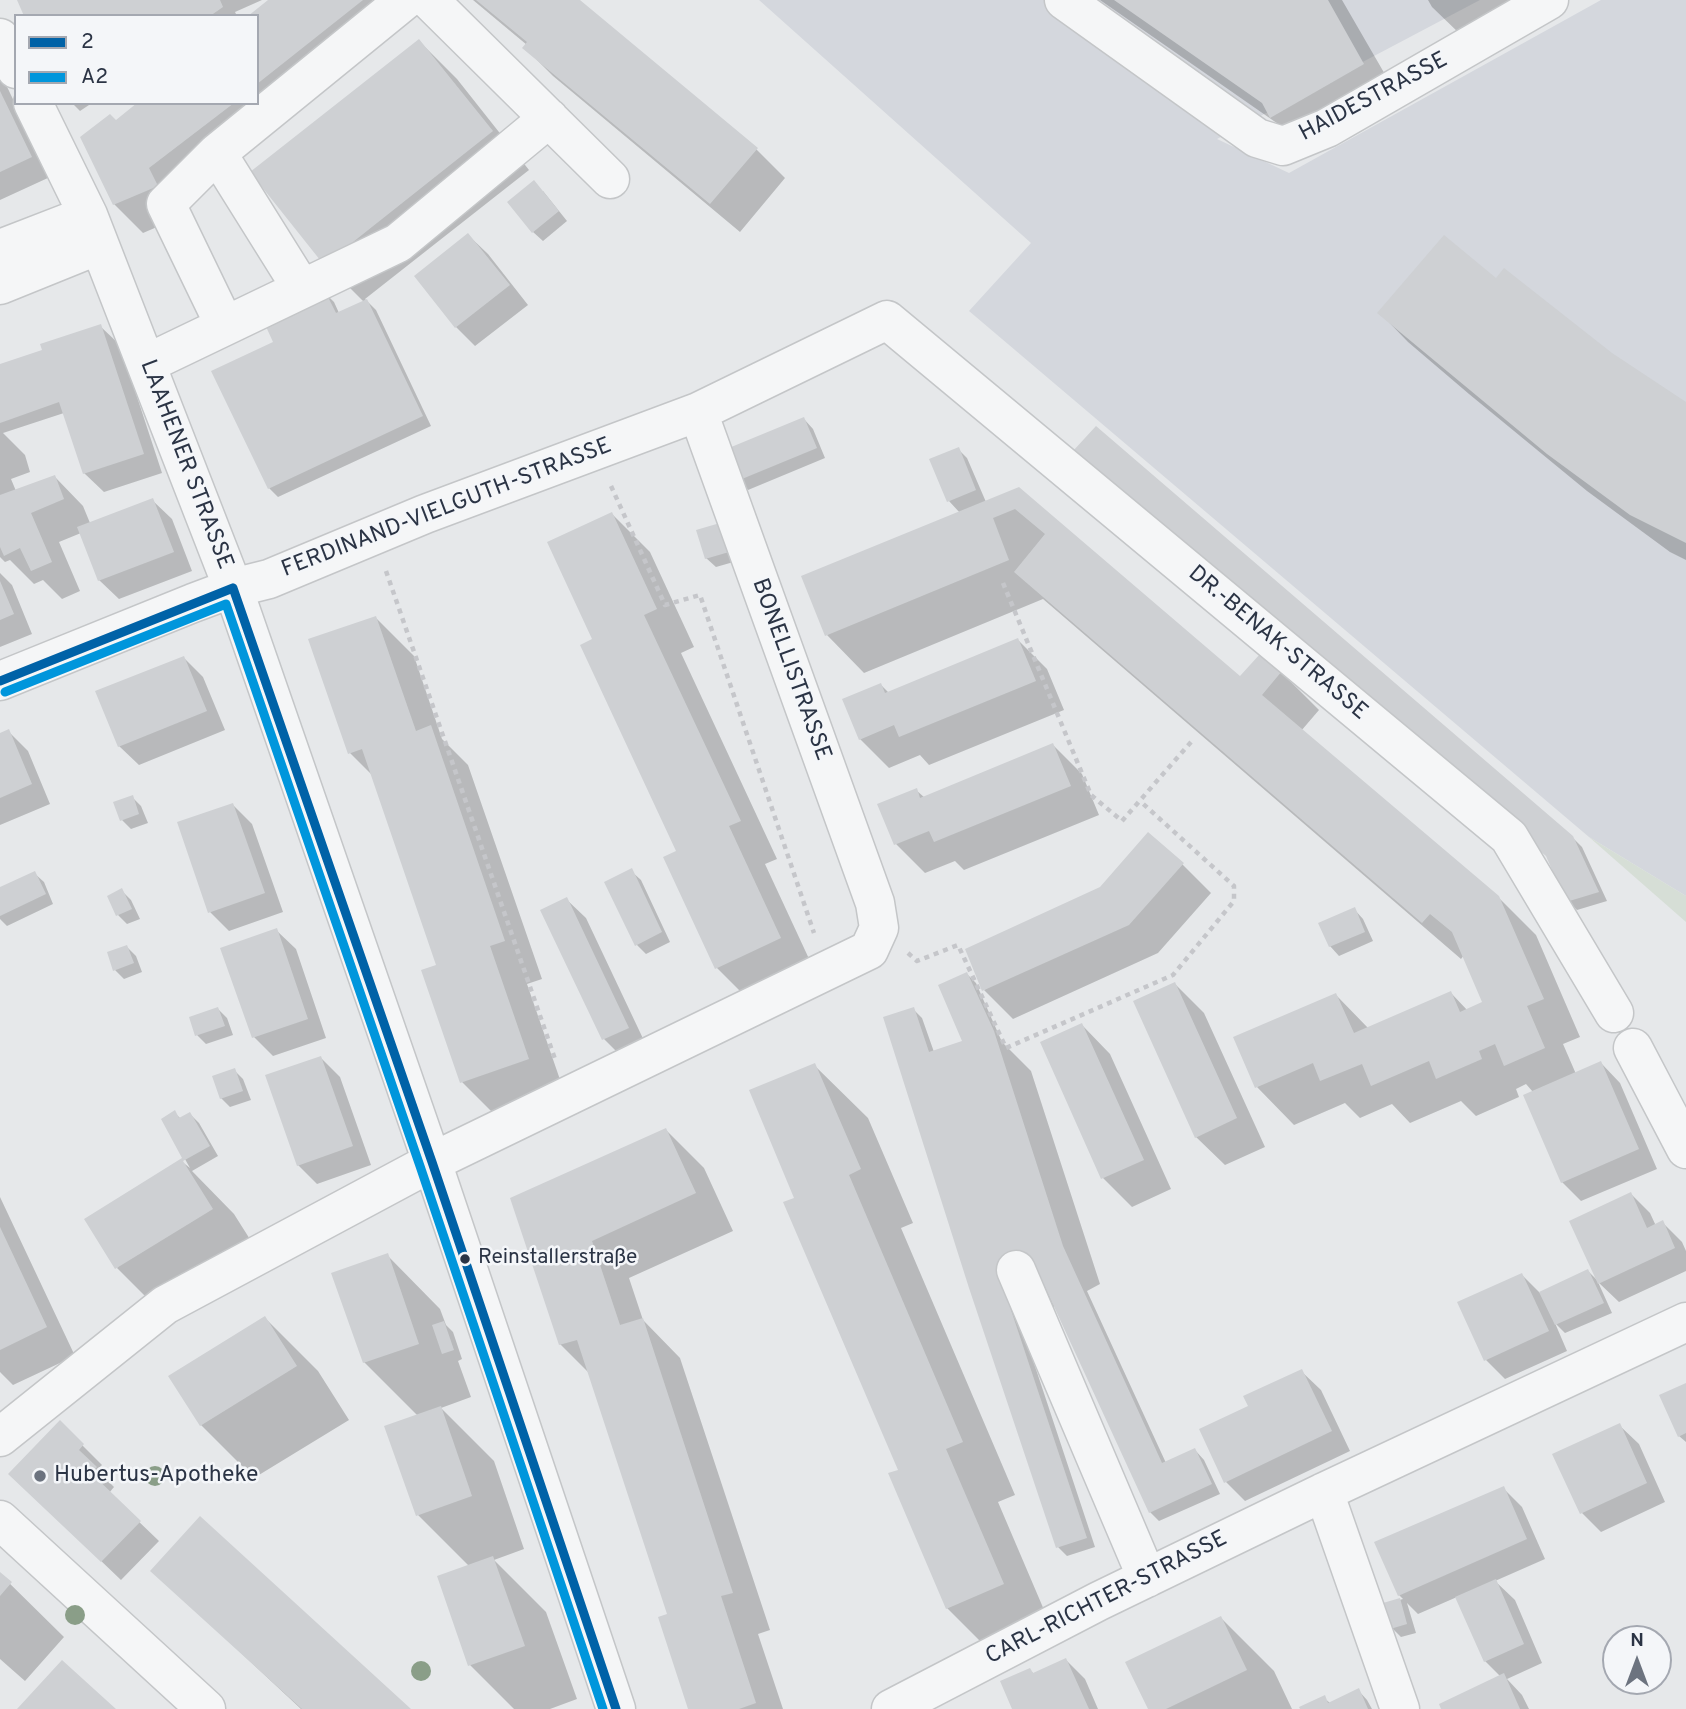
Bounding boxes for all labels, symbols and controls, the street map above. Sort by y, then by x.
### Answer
legend [14,14,259,105]
text: 2 [81,29,94,56]
street label: HAIDESTRASSE [1295,47,1453,149]
text: A2 [81,64,108,91]
street label: LAAHENER STRASSE [132,356,238,574]
street label: FERDINAND-VIELGUTH-STRASSE [278,433,616,585]
street label: DR.-BENAK-STRASSE [1182,561,1372,727]
street label: BONELLISTRASSE [744,575,836,765]
place label: Reinstallerstraße [478,1246,637,1272]
marker: Reinstallerstraße [458,1252,472,1266]
place label: Hubertus-Apotheke [54,1462,258,1490]
marker: Hubertus-Apotheke [32,1468,48,1484]
street label: CARL-RICHTER-STRASSE [982,1526,1232,1672]
north arrow [1602,1625,1672,1695]
text: N [1630,1629,1644,1653]

